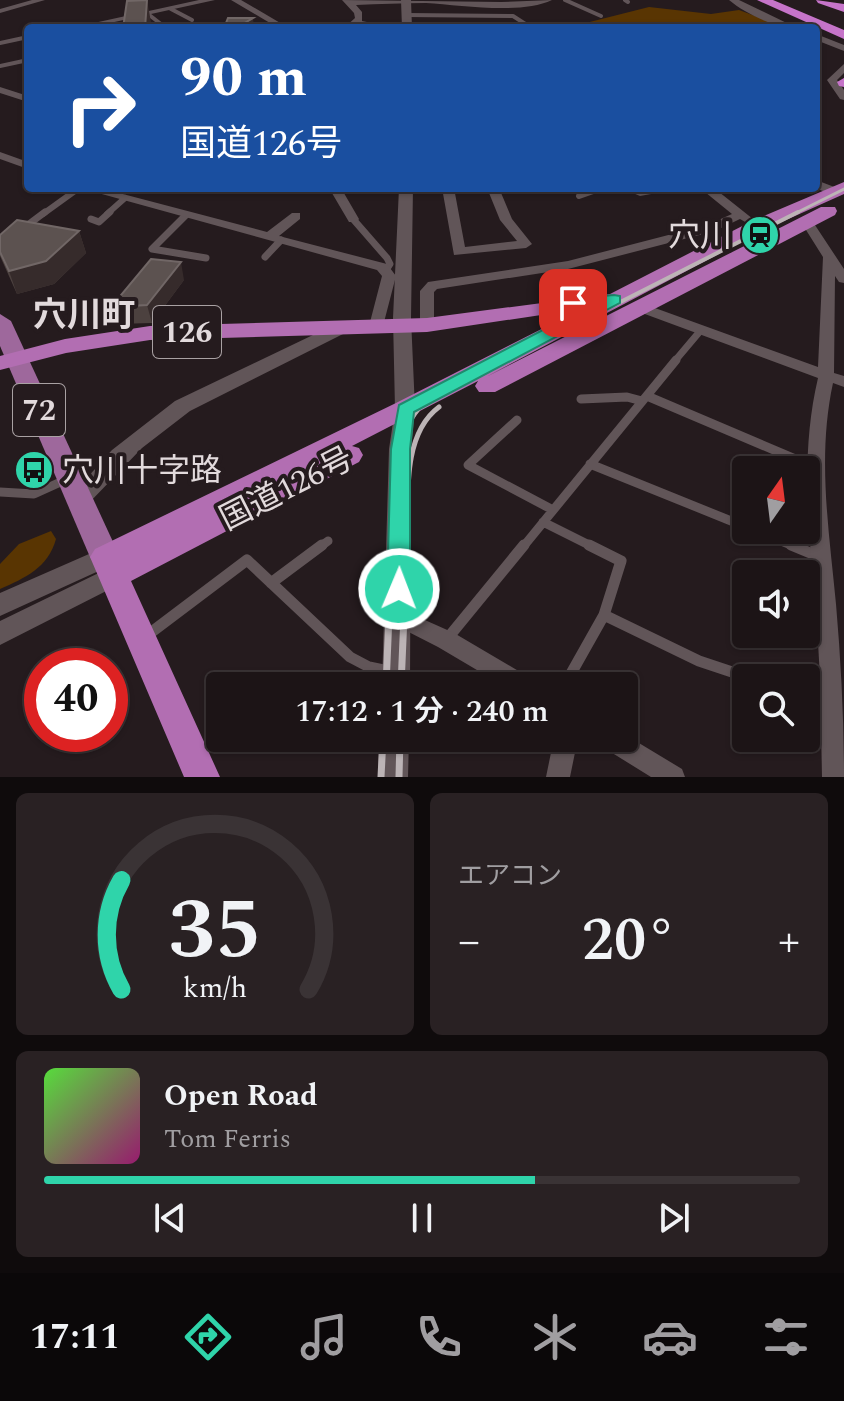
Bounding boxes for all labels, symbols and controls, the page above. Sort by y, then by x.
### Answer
text: 90 m [180,36,307,121]
icon: right [48,56,152,160]
text: 国道126号 [180,117,342,172]
place label: 穴川 [668,212,732,261]
station icon: 穴川 [739,214,781,256]
pin [539,269,607,337]
icon: arrive [551,281,595,325]
district label: 穴川町 [33,290,135,342]
road number: 126 [153,306,221,358]
road number: 72 [13,384,65,436]
street label: 国道126号 [211,435,362,544]
place label: 穴川十字路 [62,447,222,496]
bus stop icon: 穴川十字路 [13,449,55,491]
north arrow [732,456,820,544]
map controls [732,456,820,752]
position arrow [357,547,441,631]
button: sound [732,560,820,648]
speed limit sign: 40 [24,648,128,752]
button: search [732,664,820,752]
text: 17:12 · 1 分 · 240 m [296,689,549,735]
text: エアコン [458,856,562,896]
text: 35 [168,868,262,995]
text: 20° [582,895,676,987]
text: − [458,908,480,975]
text: + [778,908,800,975]
text: km/h [183,967,247,1010]
text: Open Road [164,1073,318,1119]
text: Tom Ferris [164,1119,291,1159]
icon: previous [148,1196,192,1240]
icon: pause [400,1196,444,1240]
icon: next [652,1196,696,1240]
icon: directions [180,1309,236,1365]
icon: music [296,1309,352,1365]
icon: phone [411,1309,467,1365]
icon: climate [527,1309,583,1365]
icon: car [642,1309,698,1365]
icon: filters [758,1309,814,1365]
text: 17:11 [30,1310,120,1365]

